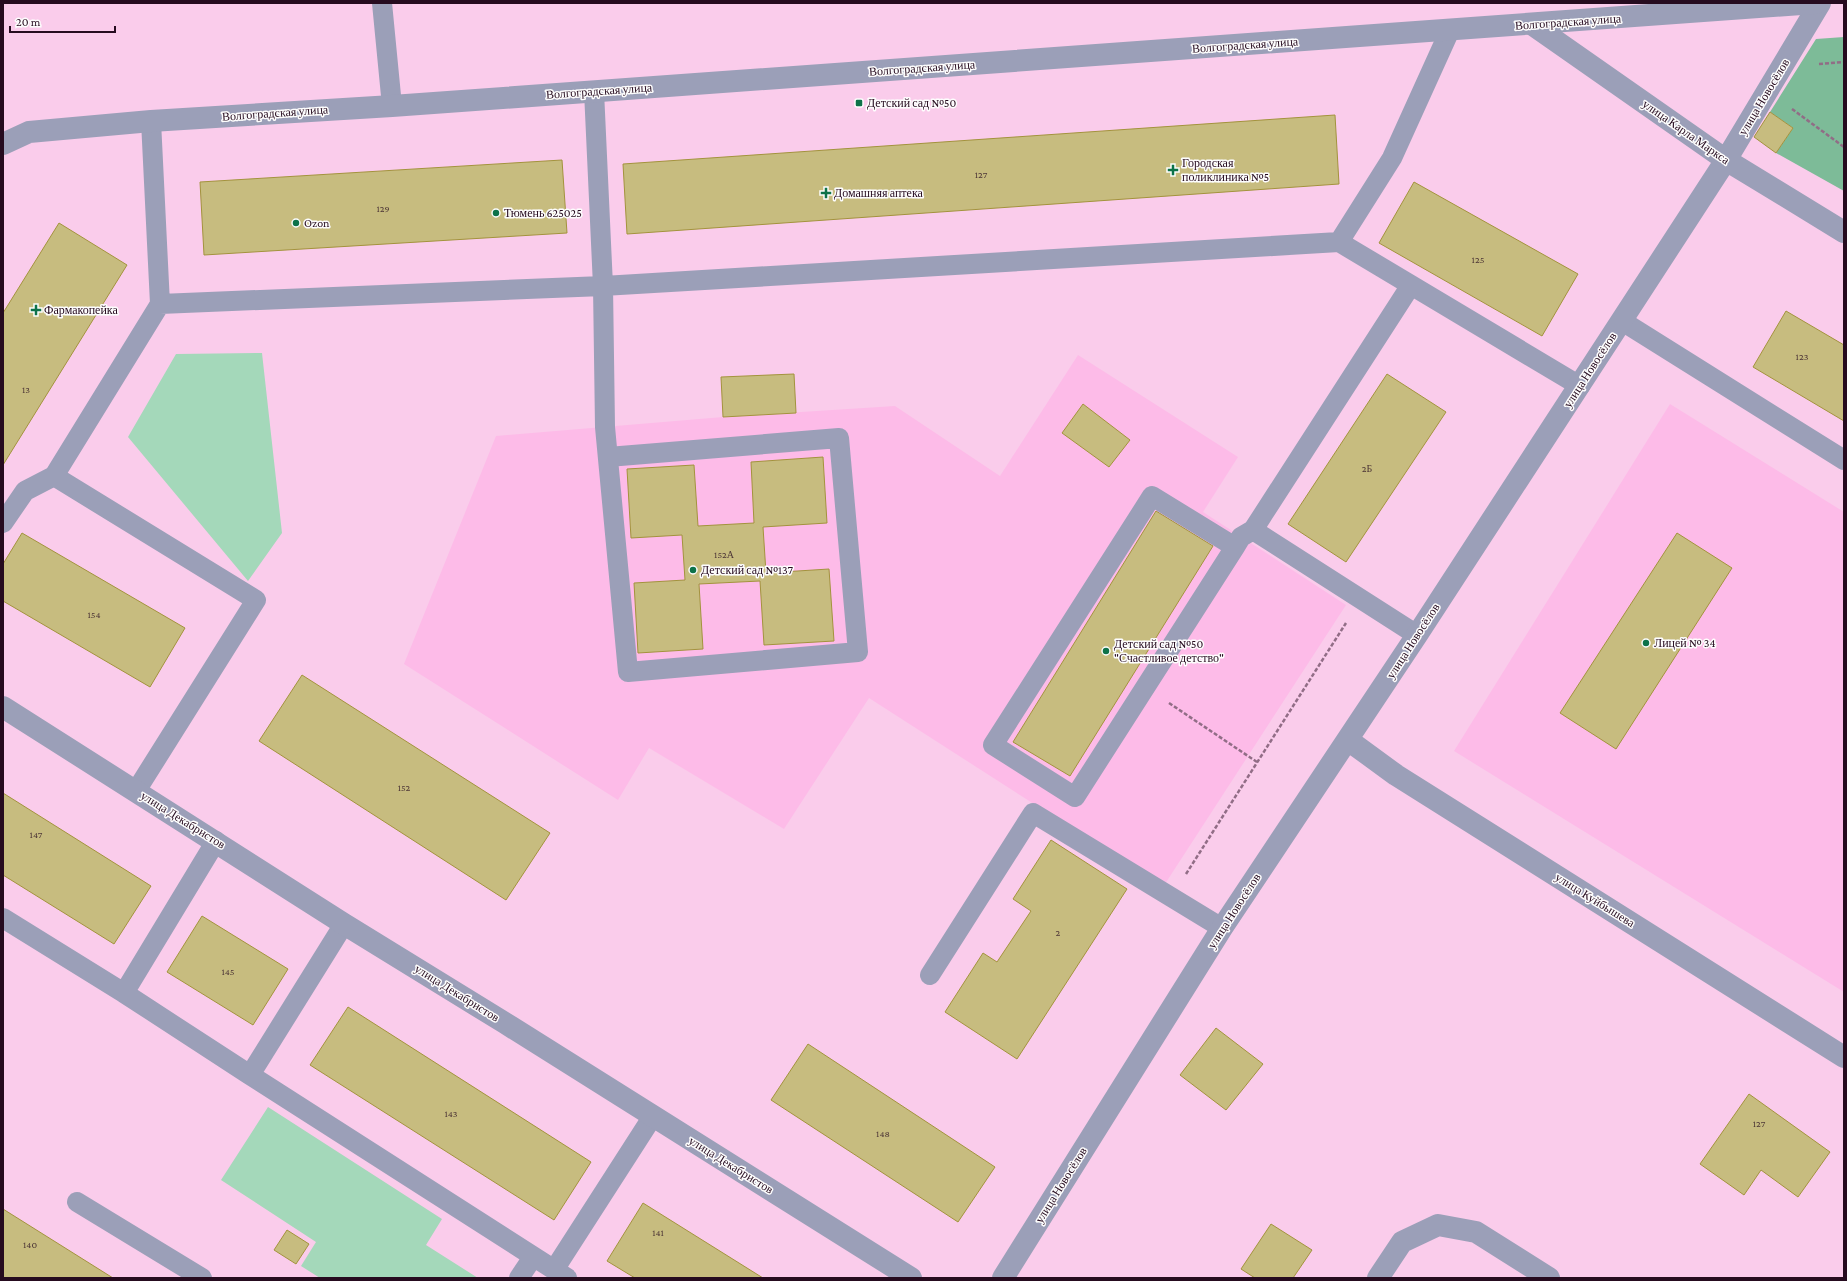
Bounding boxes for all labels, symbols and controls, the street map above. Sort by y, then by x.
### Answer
scale bar [10,8,115,34]
street label: Волгоградская улица [1514,11,1622,33]
text: 20 m [16,15,41,29]
street label: Волгоградская улица [1191,34,1299,56]
street label: улица Новосёлов [1736,56,1793,138]
street label: Волгоградская улица [868,57,976,79]
street label: Волгоградская улица [545,80,653,102]
place label: Детский сад №50 [867,96,957,110]
street label: улица Карла Маркса [1640,97,1733,168]
marker: Детский сад №50 [854,98,864,108]
street label: Волгоградская улица [221,102,329,124]
place label: Городская поликлиника №5 [1182,156,1269,184]
marker: Городская поликлиника №5 [1167,164,1179,176]
house number: 127 [975,169,988,180]
place label: Домашняя аптека [834,186,924,200]
marker: Домашняя аптека [821,188,831,198]
house number: 129 [376,203,390,214]
place label: Тюмень 625025 [504,206,582,220]
marker: Тюмень 625025 [491,208,501,218]
place label: Ozon [304,216,330,230]
marker: Ozon [291,218,301,228]
house number: 125 [1472,254,1485,265]
place label: Фармакопейка [44,303,119,317]
marker: Фармакопейка [31,305,41,315]
street label: улица Новосёлов [1561,330,1620,410]
house number: 123 [1796,351,1809,362]
house number: 13 [22,384,30,395]
house number: 2Б [1362,463,1373,474]
house number: 152А [714,549,735,560]
place label: Детский сад №137 [701,563,794,577]
marker: Детский сад №137 [688,565,698,575]
street label: улица Новосёлов [1384,601,1443,681]
house number: 154 [87,609,101,620]
place label: Лицей № 34 [1654,636,1716,650]
place label: Детский сад №50 "Счастливое детство" [1114,637,1224,665]
marker: Лицей № 34 [1641,638,1651,648]
marker: Детский сад №50 "Счастливое детство" [1101,646,1111,656]
house number: 152 [398,782,411,793]
street label: улица Декабристов [138,788,228,852]
house number: 147 [30,829,43,840]
street label: улица Куйбышева [1553,870,1638,930]
street label: улица Новосёлов [1205,871,1264,951]
house number: 2 [1056,927,1061,938]
street label: улица Декабристов [412,961,502,1025]
house number: 145 [221,966,235,977]
house number: 143 [444,1108,458,1119]
house number: 127 [1753,1118,1766,1129]
house number: 148 [876,1128,890,1139]
street label: улица Декабристов [686,1133,776,1197]
street label: улица Новосёлов [1032,1144,1090,1225]
house number: 141 [652,1227,664,1238]
house number: 140 [23,1239,37,1250]

